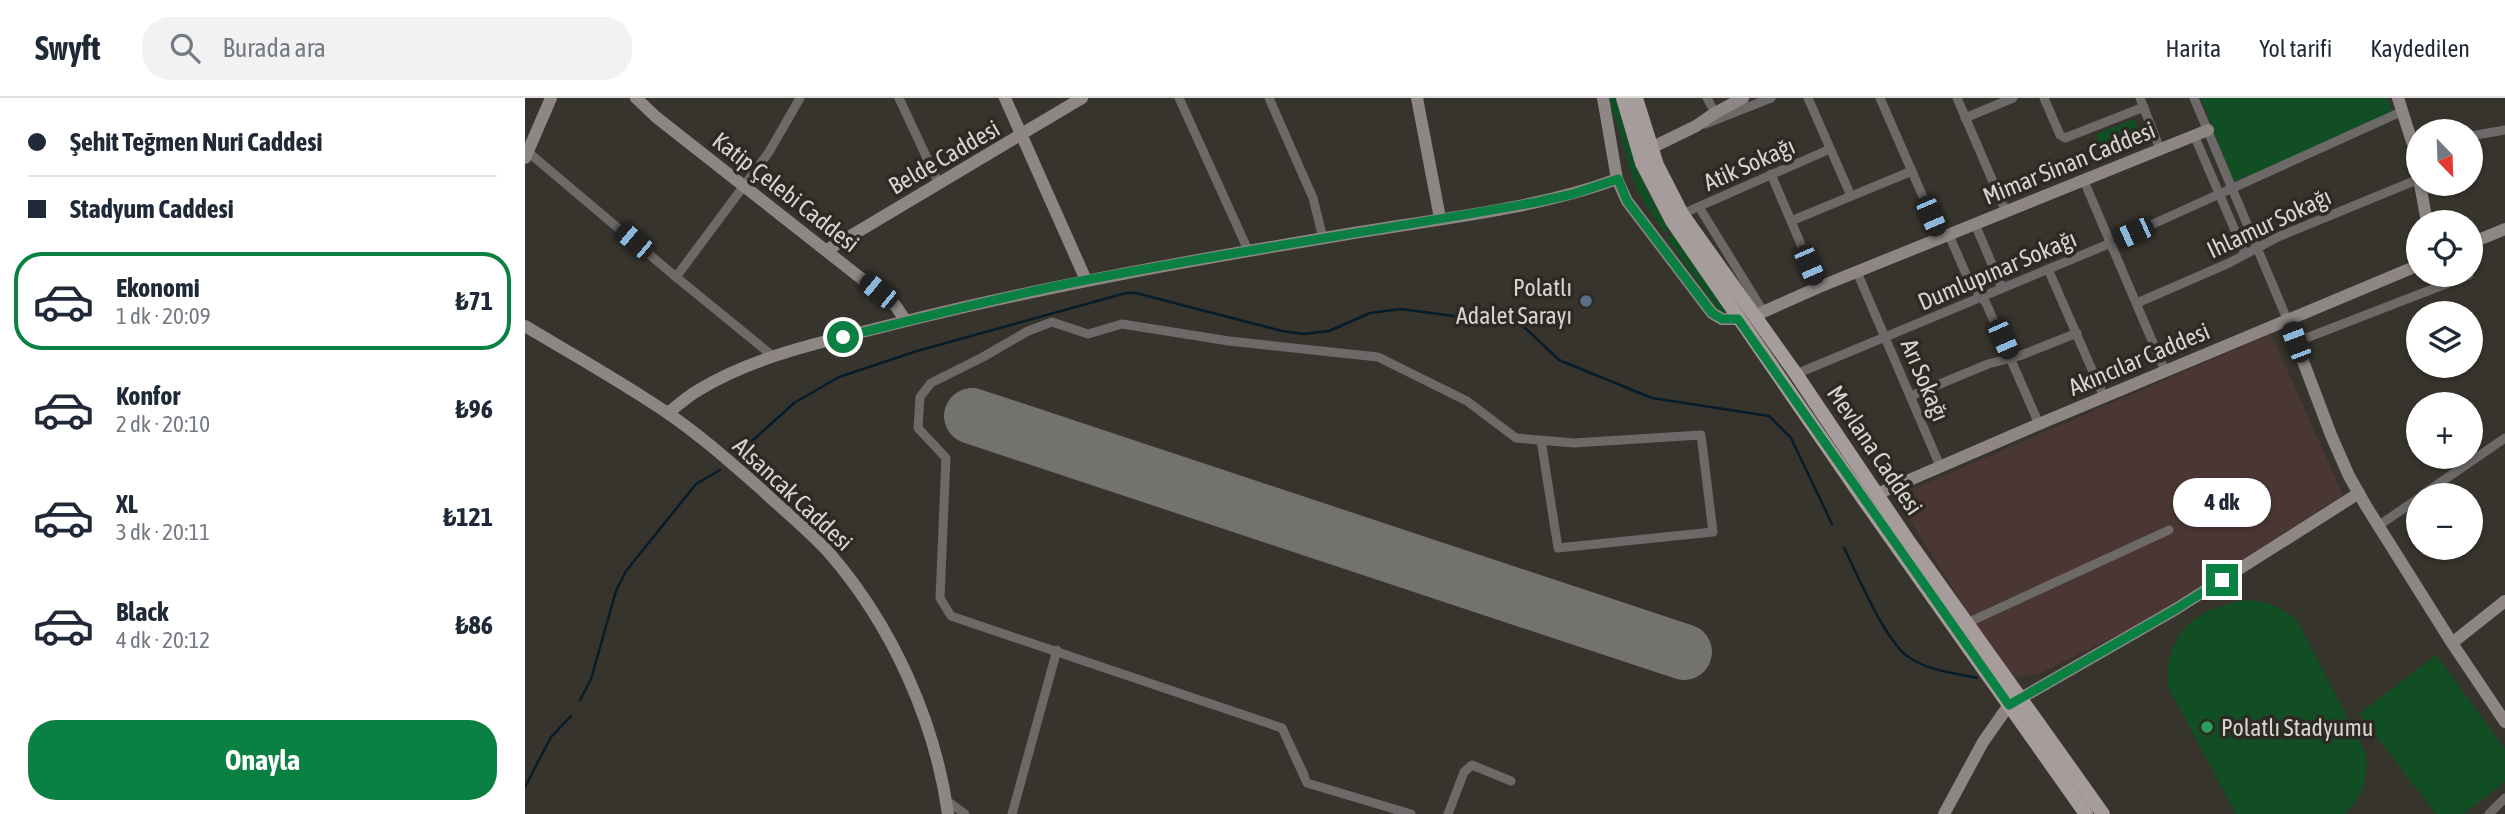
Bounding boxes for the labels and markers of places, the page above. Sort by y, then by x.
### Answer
place label: Polatlı Adalet Sarayı [1456,274,1572,329]
marker: Polatlı Adalet Sarayı [1578,293,1594,309]
place label: Polatlı Stadyumu [2221,714,2373,741]
marker: Polatlı Stadyumu [2199,719,2215,735]

